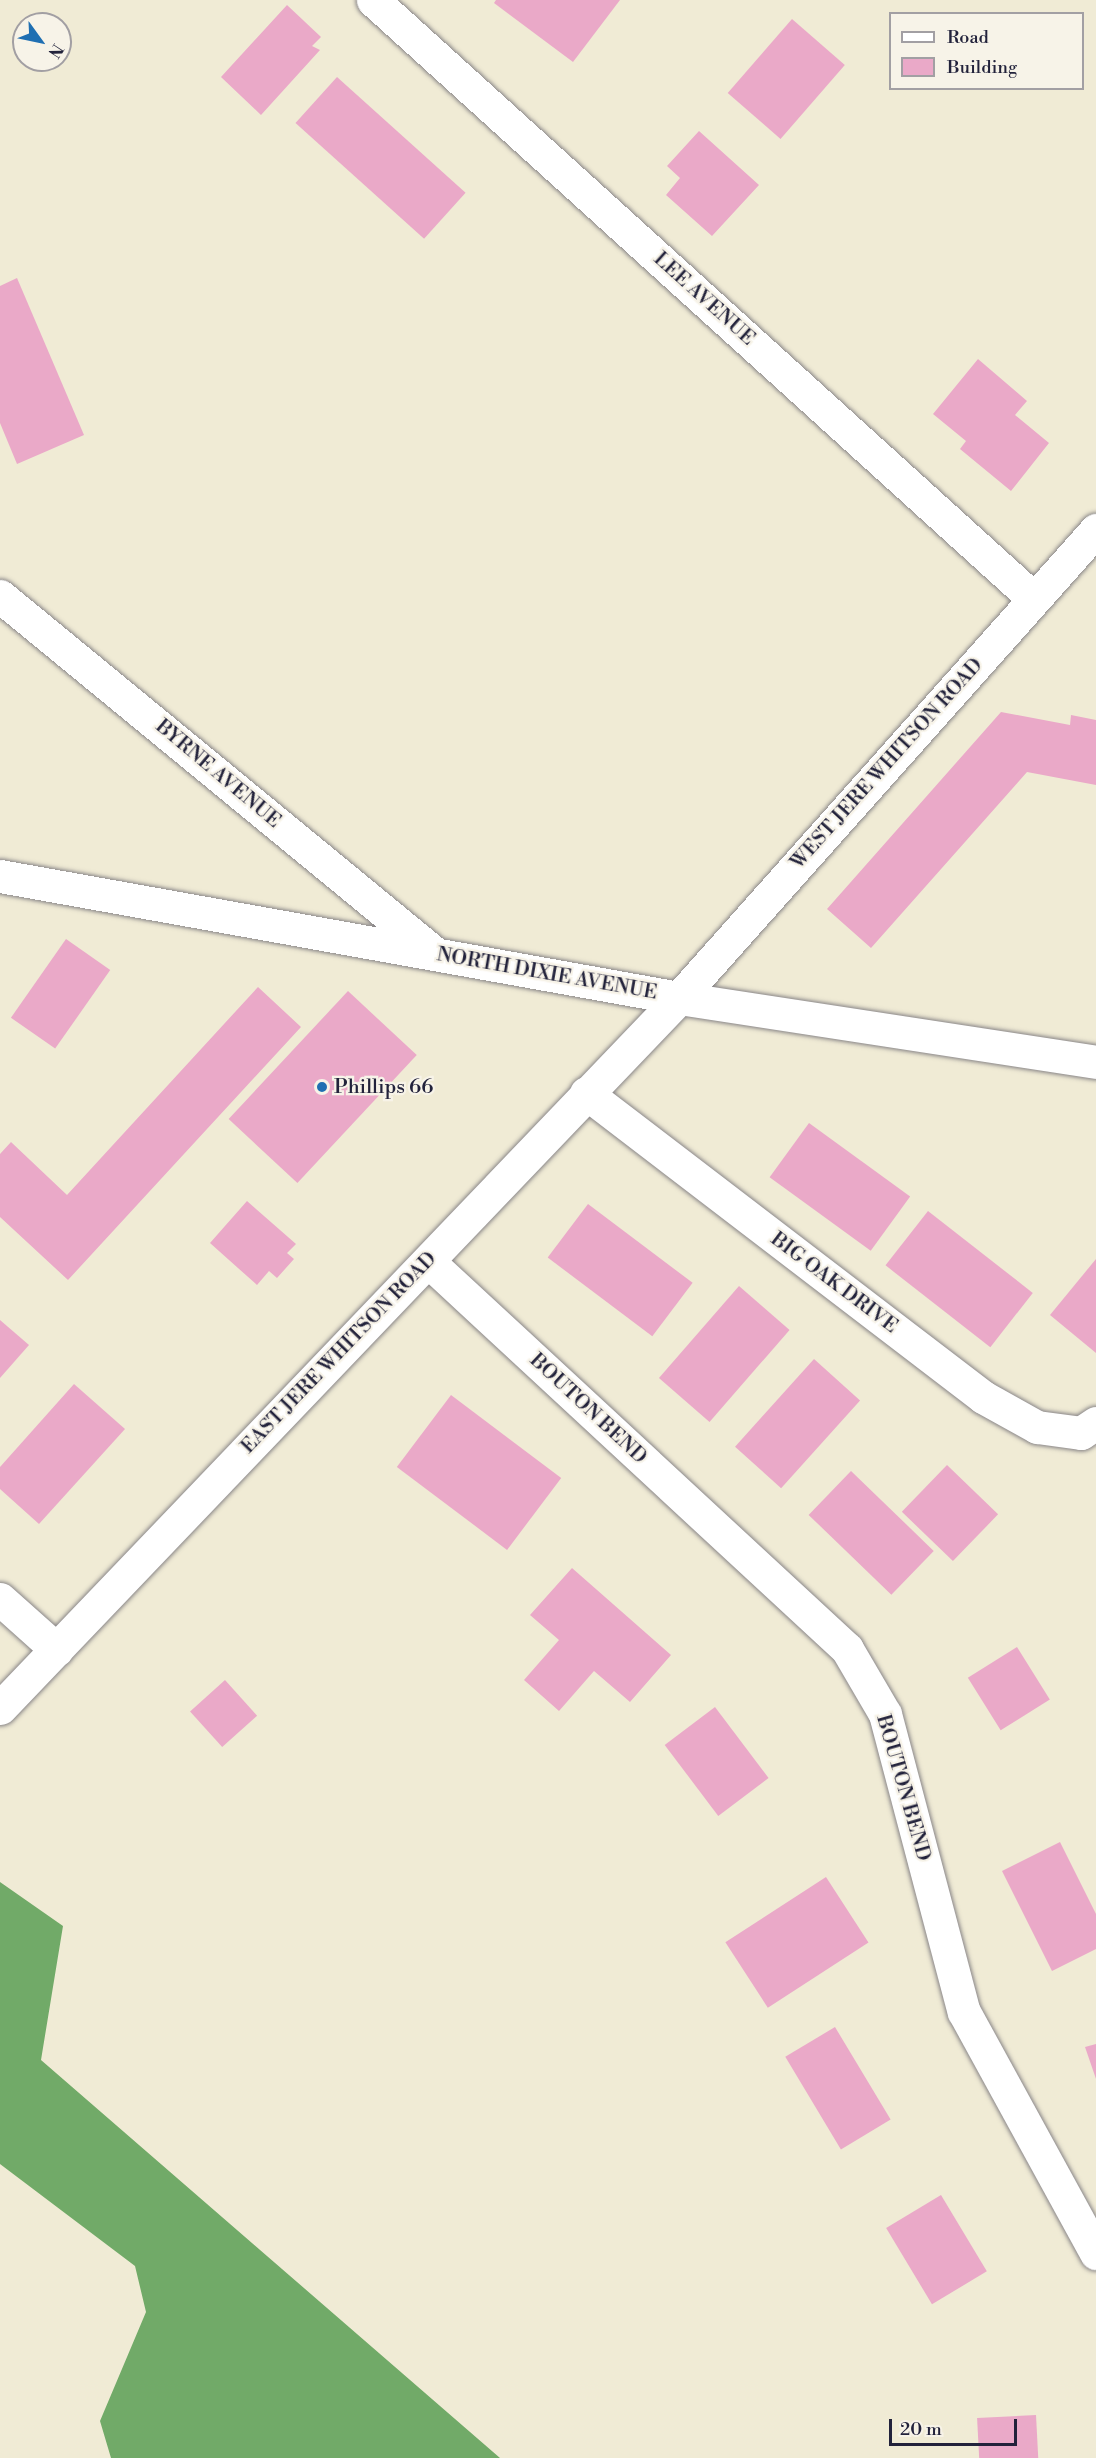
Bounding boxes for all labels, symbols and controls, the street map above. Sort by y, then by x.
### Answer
north arrow [12,12,72,72]
legend [889,12,1084,90]
text: Road [947,26,989,49]
text: N [44,40,67,61]
text: Building [947,56,1017,79]
street label: LEE AVENUE [648,247,760,351]
street label: WEST JERE WHITSON ROAD [786,654,988,874]
street label: BYRNE AVENUE [151,715,285,833]
street label: NORTH DIXIE AVENUE [435,943,659,1005]
place label: Phillips 66 [334,1075,433,1099]
marker: Phillips 66 [315,1080,329,1094]
street label: BIG OAK DRIVE [766,1228,902,1338]
street label: EAST JERE WHITSON ROAD [236,1247,442,1459]
street label: BOUTON BEND [525,1349,651,1469]
street label: BOUTON BEND [871,1712,935,1864]
scale bar [892,2407,1020,2445]
text: 20 m [900,2418,942,2441]

